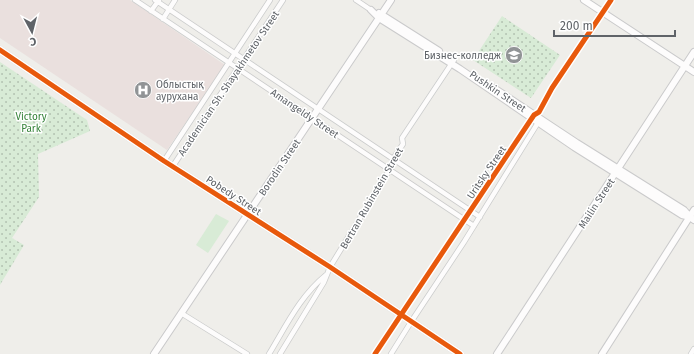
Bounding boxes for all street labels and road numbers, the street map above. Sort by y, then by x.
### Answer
street label: Academician Sh. Shayakhmetov Street [176,8,282,158]
street label: Pushkin Street [467,69,528,115]
street label: Amangeldy Street [268,87,341,141]
street label: Borodin Street [256,137,303,198]
street label: Uritsky Street [465,143,509,201]
street label: Bertran Rubinstein Street [338,145,406,251]
street label: Pobedy Street [204,174,264,218]
street label: Mailin Street [576,176,618,231]

